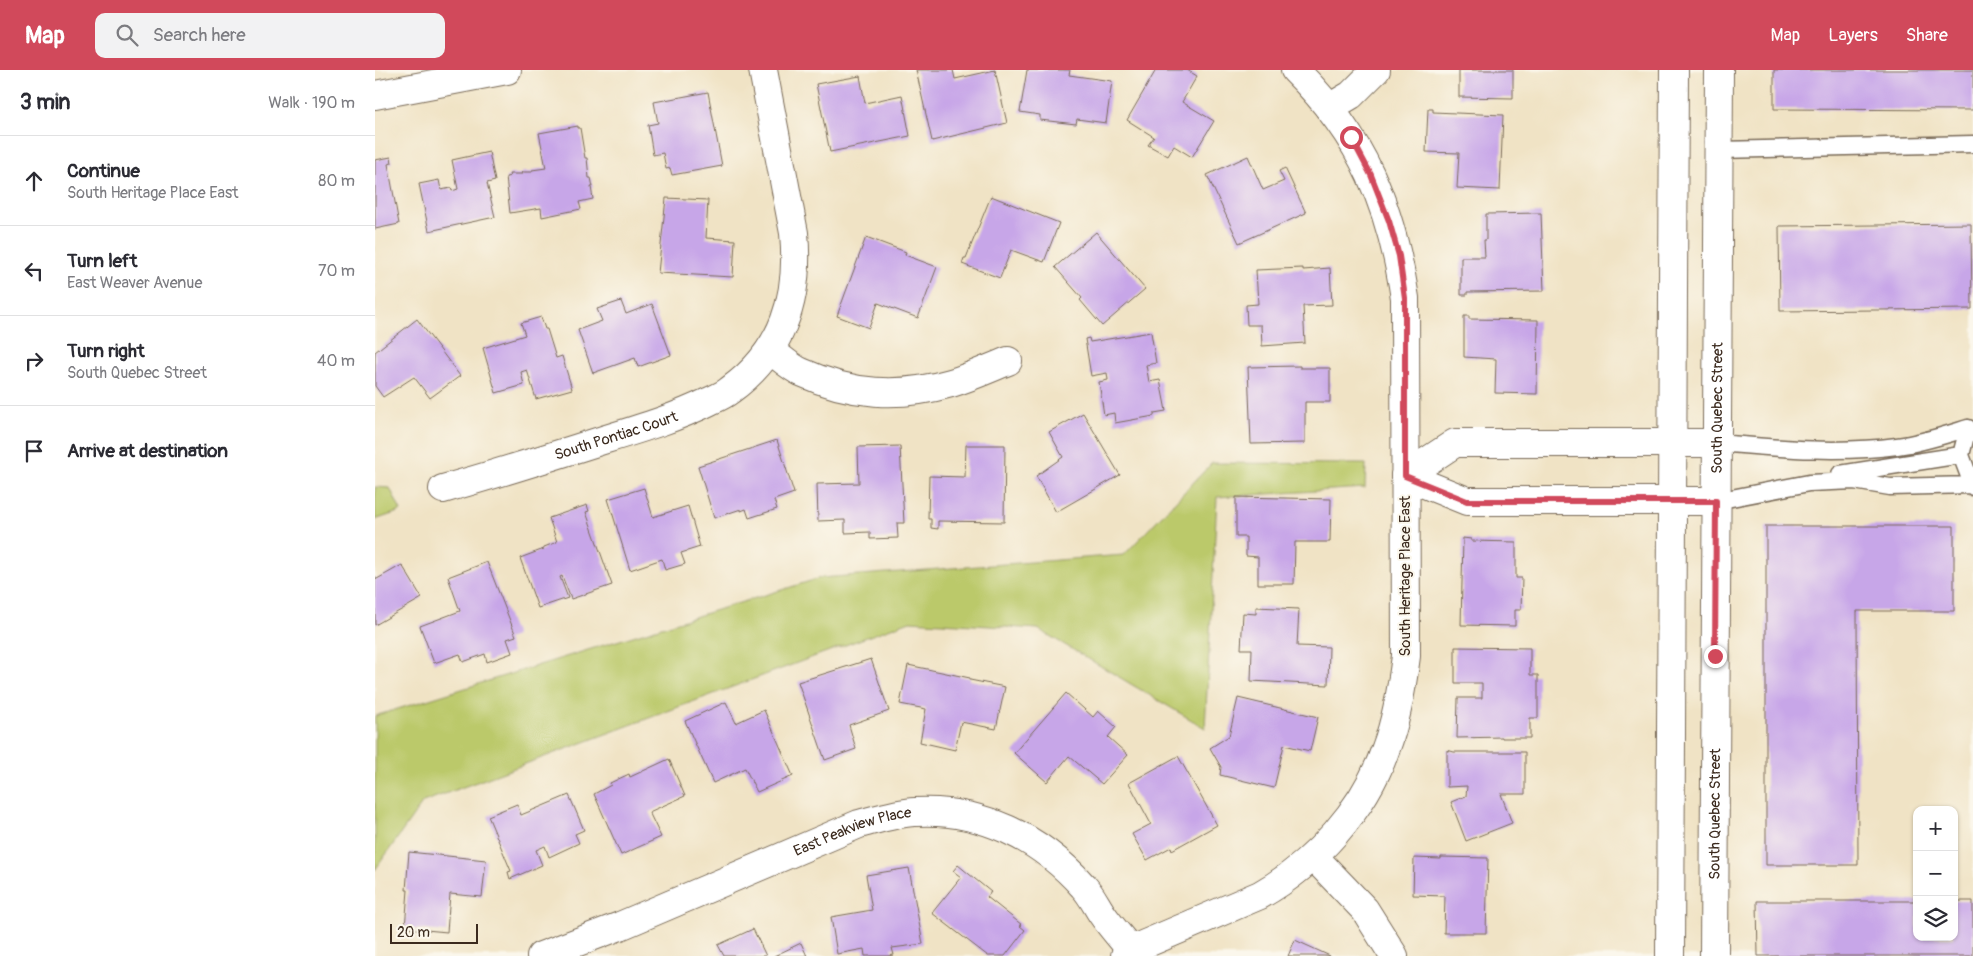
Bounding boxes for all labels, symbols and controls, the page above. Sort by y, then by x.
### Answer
search box [95,13,445,58]
text: Map [25,21,65,50]
icon: search [113,21,141,49]
text: Search here [153,23,246,47]
text: Map [1771,24,1800,47]
text: Layers [1828,24,1878,47]
text: Share [1906,24,1948,47]
text: 3 min [20,89,70,116]
text: Walk · 190 m [268,93,355,113]
route start [1340,126,1363,149]
text: Continue [67,159,140,183]
icon: ahead [20,167,48,195]
text: 80 m [318,171,355,191]
text: South Heritage Place East [67,183,239,203]
text: Turn left [67,249,137,273]
icon: left [20,257,48,285]
text: 70 m [318,261,355,281]
text: East Weaver Avenue [67,273,202,293]
text: Turn right [67,339,145,363]
street label: South Quebec Street [1708,341,1727,474]
icon: right [20,347,48,375]
text: 40 m [317,351,355,371]
text: South Quebec Street [67,363,207,383]
street label: South Pontiac Court [552,407,681,465]
icon: arrive [20,437,48,465]
text: Arrive at destination [67,439,228,463]
street label: South Heritage Place East [1396,495,1415,656]
route end [1704,645,1727,668]
street label: South Quebec Street [1705,747,1725,880]
street label: East Peakview Place [791,803,913,861]
map controls [1913,806,1958,941]
button: + [1913,806,1958,851]
button: − [1913,851,1958,896]
button: layers [1913,896,1958,941]
scale bar [390,921,477,944]
text: 20 m [397,924,430,941]

